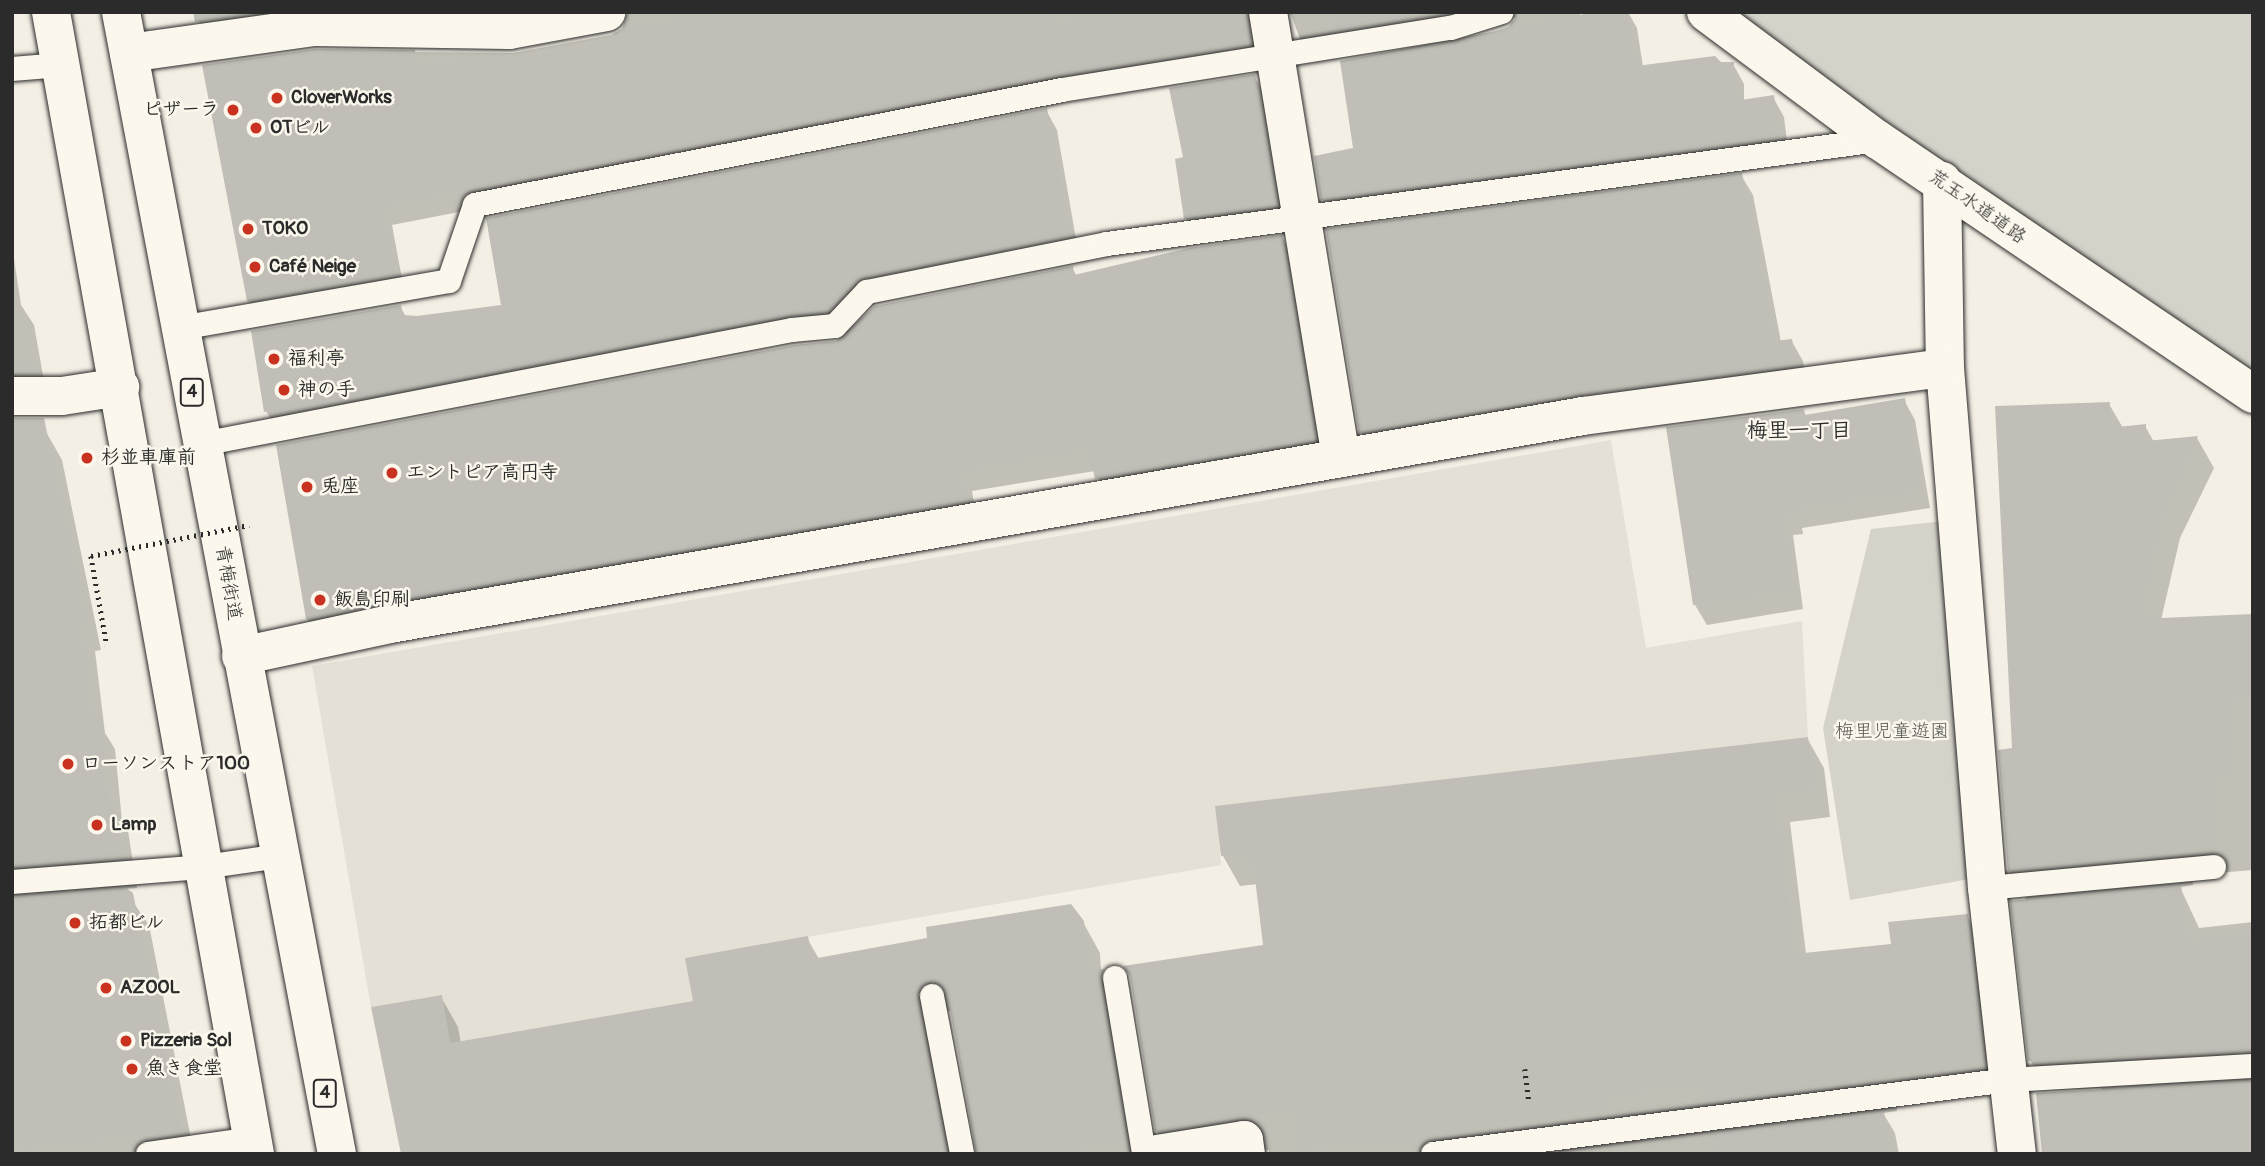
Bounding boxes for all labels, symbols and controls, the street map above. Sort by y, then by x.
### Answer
place label: CloverWorks [291,87,392,109]
marker: CloverWorks [269,90,285,106]
place label: ピザーラ [143,99,219,121]
marker: ピザーラ [225,102,241,118]
place label: OTビル [270,117,331,139]
marker: OTビル [248,120,264,136]
street label: 荒玉水道道路 [1924,165,2030,249]
place label: TOKO [262,218,308,240]
marker: TOKO [240,221,256,237]
place label: Café Neige [269,256,356,278]
marker: Café Neige [247,259,263,275]
place label: 福利亭 [288,348,345,370]
marker: 福利亭 [266,351,282,367]
road number: 4 [180,378,204,406]
place label: 神の手 [298,379,355,401]
marker: 神の手 [276,382,292,398]
district label: 梅里一丁目 [1747,418,1851,444]
place label: 杉並車庫前 [101,447,196,469]
marker: 杉並車庫前 [79,450,95,466]
place label: エントピア高円寺 [406,462,558,484]
marker: エントピア高円寺 [384,465,400,481]
place label: 兎座 [321,476,359,498]
marker: 兎座 [299,479,315,495]
street label: 青梅街道 [210,544,246,622]
place label: 飯島印刷 [334,589,410,611]
marker: 飯島印刷 [312,592,328,608]
park label: 梅里児童遊園 [1835,721,1949,743]
place label: ローソンストア100 [82,753,248,775]
marker: ローソンストア100 [60,756,76,772]
place label: Lamp [111,814,156,836]
marker: Lamp [89,817,105,833]
place label: 拓都ビル [89,912,165,934]
marker: 拓都ビル [67,915,83,931]
place label: AZOOL [120,977,180,999]
marker: AZOOL [98,980,114,996]
place label: Pizzeria Sol [140,1030,232,1052]
marker: Pizzeria Sol [118,1033,134,1049]
place label: 魚き食堂 [146,1058,222,1080]
marker: 魚き食堂 [124,1061,140,1077]
road number: 4 [313,1078,337,1108]

